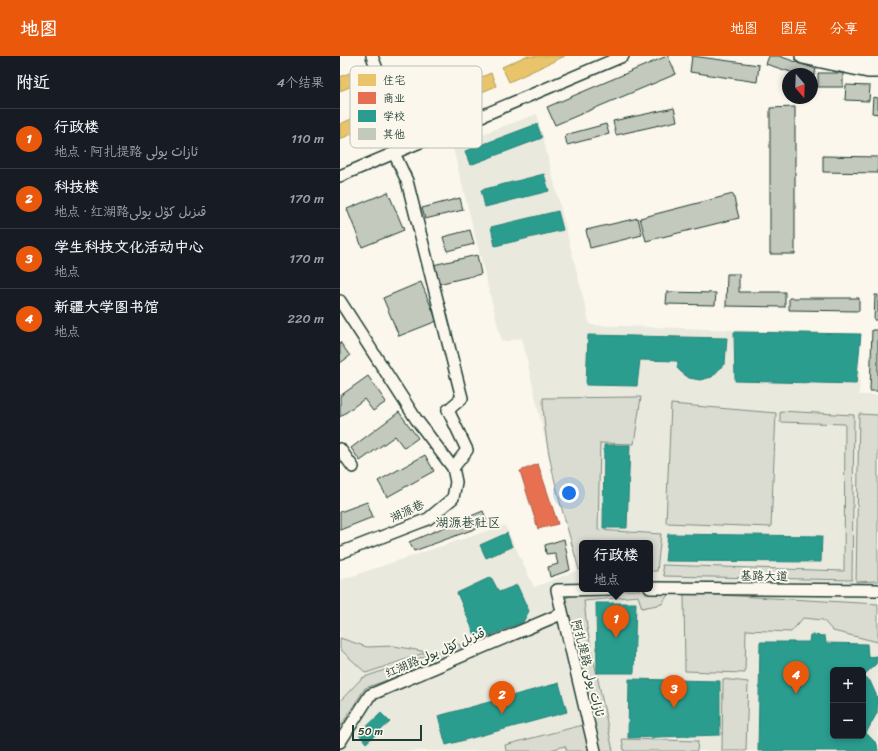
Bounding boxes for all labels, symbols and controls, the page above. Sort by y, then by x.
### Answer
text: 地图 [20,12,58,45]
text: 地图 [730,16,758,41]
text: 图层 [780,16,808,41]
text: 分享 [830,16,858,41]
legend [350,66,482,148]
text: 附近 [16,67,50,97]
north arrow [782,68,818,104]
text: 4个结果 [277,71,324,94]
text: 住宅 [383,71,405,90]
text: 商业 [383,89,405,108]
text: 学校 [383,107,405,126]
text: 行政楼 [54,114,99,140]
text: 其他 [383,125,405,144]
text: 1 [26,127,32,150]
text: 110 m [291,127,324,150]
text: 地点 · 阿扎提路 ئازات يولى [54,140,198,163]
text: 科技楼 [54,174,99,200]
text: 2 [25,187,33,210]
text: 170 m [289,187,324,210]
text: 地点 · 红湖路قىزىل كۆل يولى [54,200,206,223]
text: 学生科技文化活动中心 [54,234,204,260]
text: 3 [25,247,33,270]
text: 170 m [289,247,324,270]
text: 地点 [54,260,80,283]
text: 新疆大学图书馆 [54,294,159,320]
text: 4 [25,307,33,330]
text: 220 m [287,307,324,330]
text: 地点 [54,320,80,343]
your location [559,483,579,503]
street label: 湖源巷 [386,493,428,529]
district label: 湖源巷社区 [435,511,501,534]
popup [579,540,653,592]
text: 行政楼 [593,542,639,568]
street label: 基路大道 [740,565,788,587]
text: 地点 [593,568,620,591]
pin: 1 [603,605,629,638]
street label: 阿扎提路 ئازات يولى [565,617,611,719]
street label: 红湖路قىزىل كۆل يولى [381,622,489,684]
pin: 4 [783,661,809,694]
map controls [830,667,866,739]
button: + [830,667,866,703]
pin: 3 [661,675,687,708]
pin: 2 [489,681,515,714]
button: − [830,703,866,739]
text: 50 m [358,722,383,741]
scale bar [352,723,422,742]

